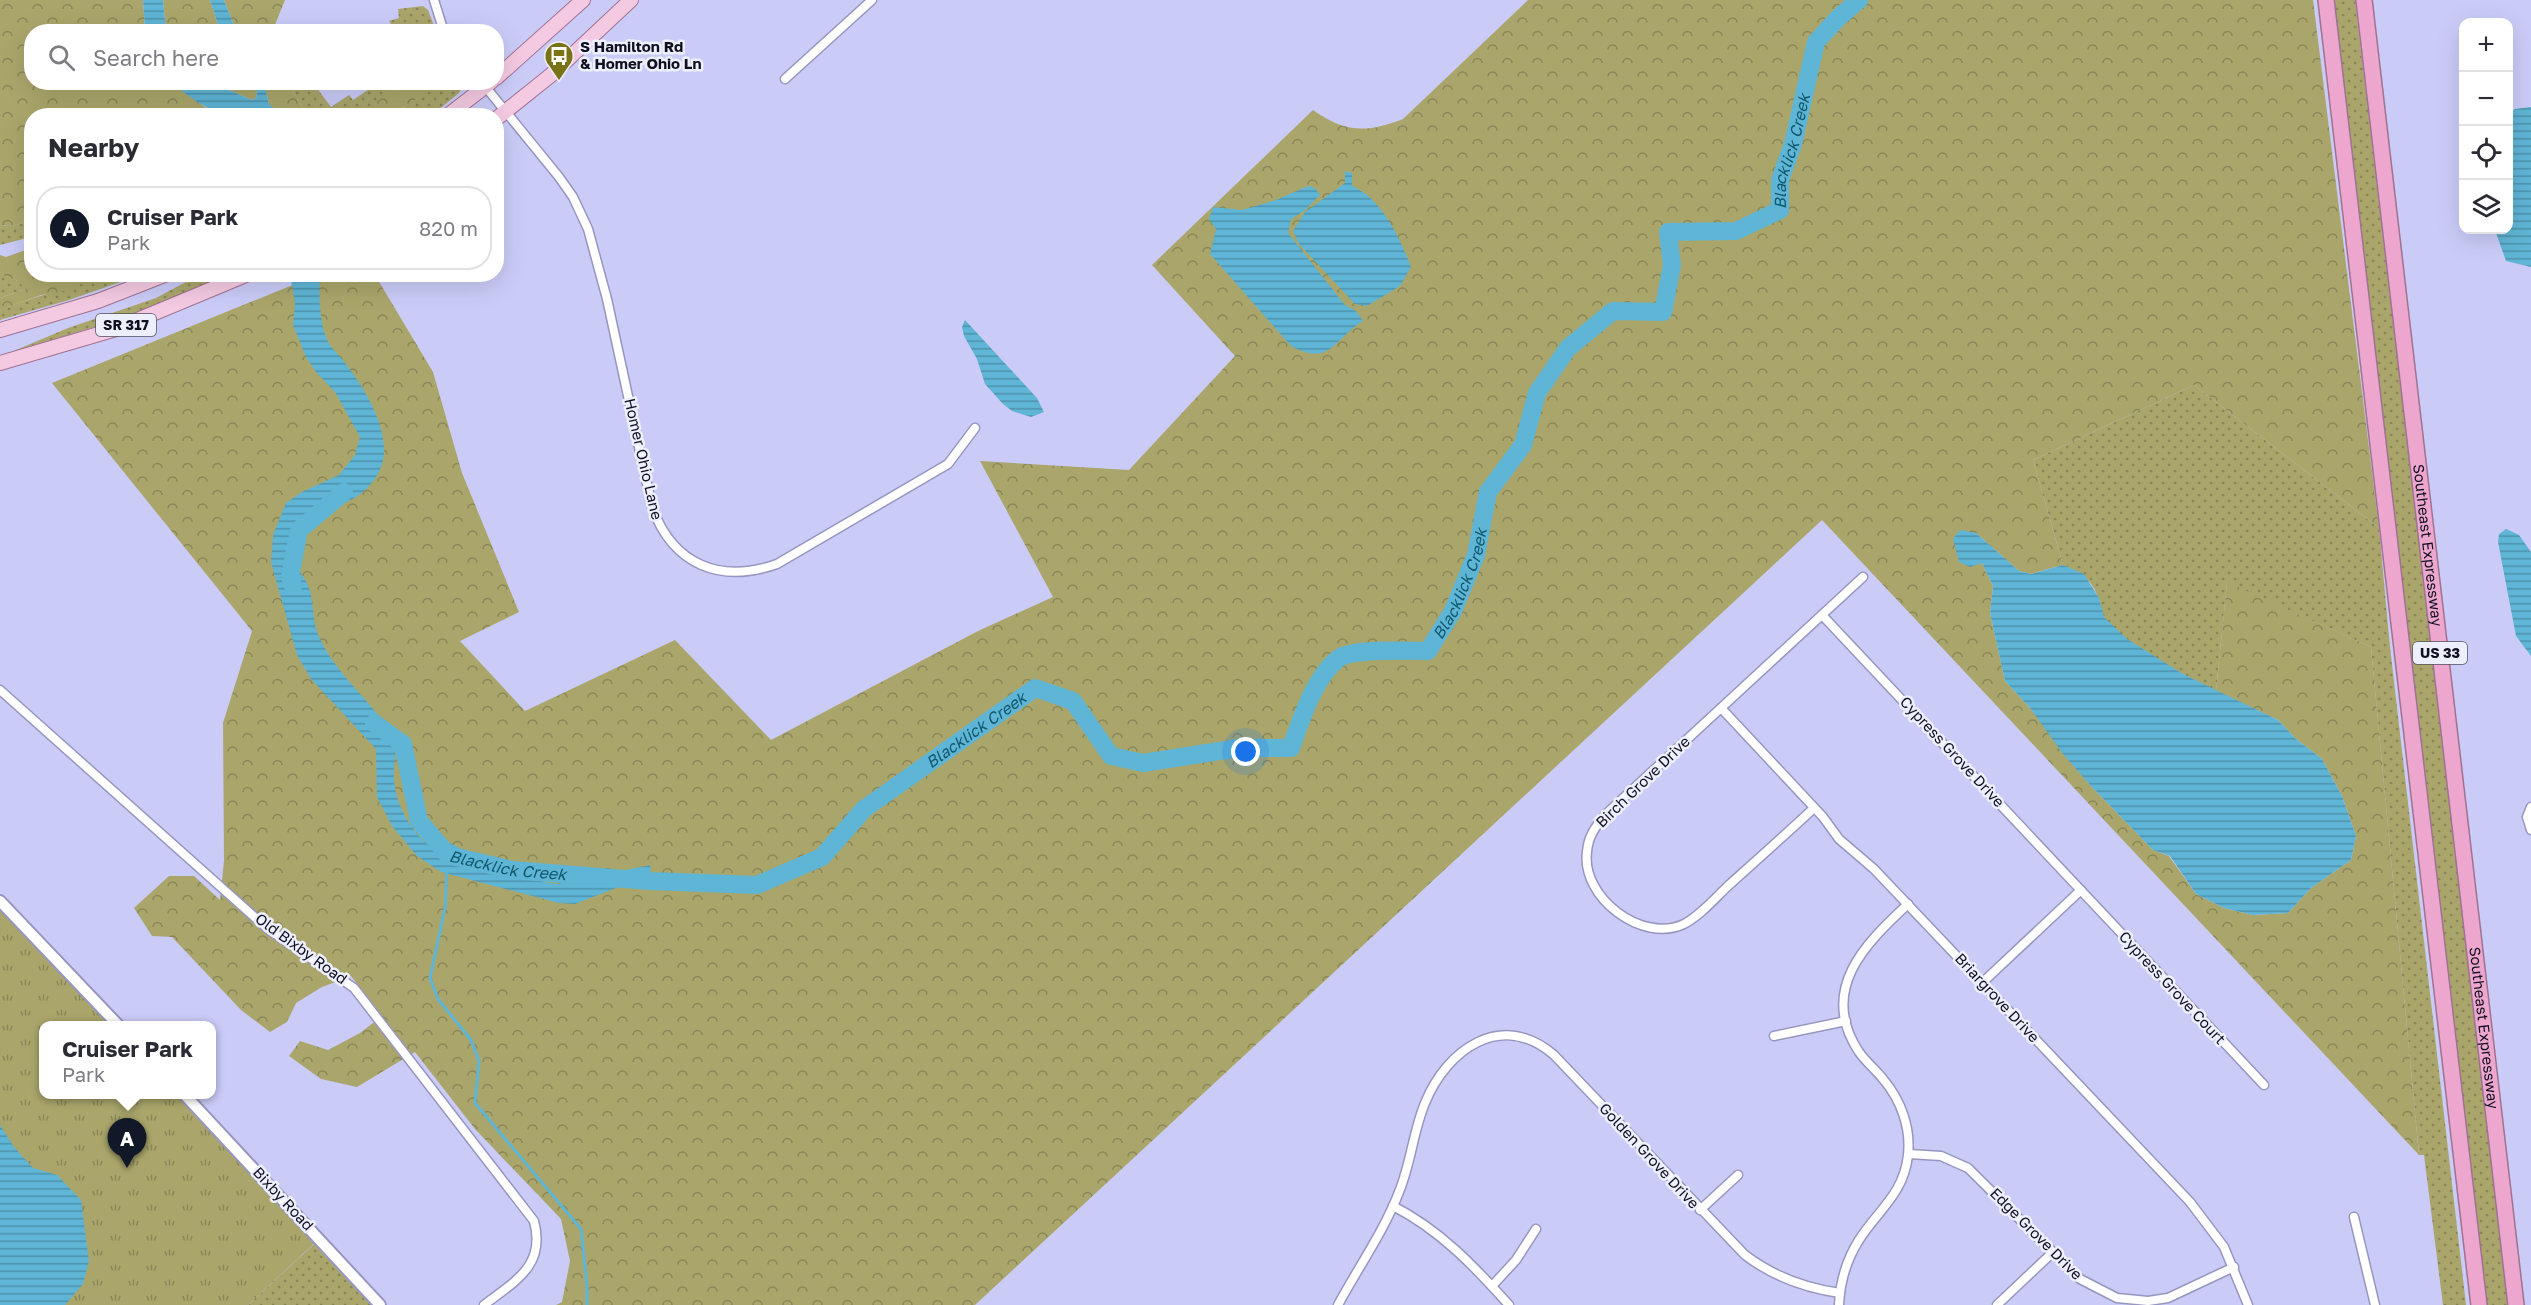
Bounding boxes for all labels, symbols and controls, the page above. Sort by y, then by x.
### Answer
map controls [2459,18,2513,234]
button: + [2459,18,2513,72]
search box [24,24,504,90]
place label: S Hamilton Rd & Homer Ohio Ln [580,37,702,72]
bus stop icon: S Hamilton Rd & Homer Ohio Ln [543,40,575,82]
icon: search [45,41,78,74]
text: Search here [93,44,219,71]
button: − [2459,72,2513,126]
water label: Blacklick Creek [1769,90,1814,209]
button: locate [2459,126,2513,180]
text: Nearby [48,132,139,163]
button: layers [2459,180,2513,234]
text: Cruiser Park [107,203,238,230]
text: A [62,216,77,240]
text: 820 m [419,216,478,240]
text: Park [107,230,150,254]
road number: SR 317 [96,314,156,336]
street label: Homer Ohio Lane [621,396,667,522]
street label: Southeast Expressway [2410,463,2447,628]
water label: Blacklick Creek [1428,525,1491,643]
road number: US 33 [2413,642,2467,664]
water label: Blacklick Creek [922,686,1032,772]
street label: Cypress Grove Drive [1897,692,2009,811]
street label: Birch Grove Drive [1592,732,1693,831]
your location [1231,737,1260,766]
water label: Blacklick Creek [447,846,569,884]
street label: Old Bixby Road [252,909,351,987]
street label: Cypress Grove Court [2116,927,2230,1048]
street label: Southeast Expressway [2466,946,2503,1111]
street label: Briargrove Drive [1952,949,2044,1046]
popup [39,1021,216,1099]
text: Cruiser Park [62,1035,193,1062]
text: Park [62,1062,105,1086]
street label: Golden Grove Drive [1596,1099,1704,1212]
pin: A [108,1118,146,1168]
street label: Bixby Road [250,1163,318,1234]
street label: Edge Grove Drive [1987,1184,2087,1283]

